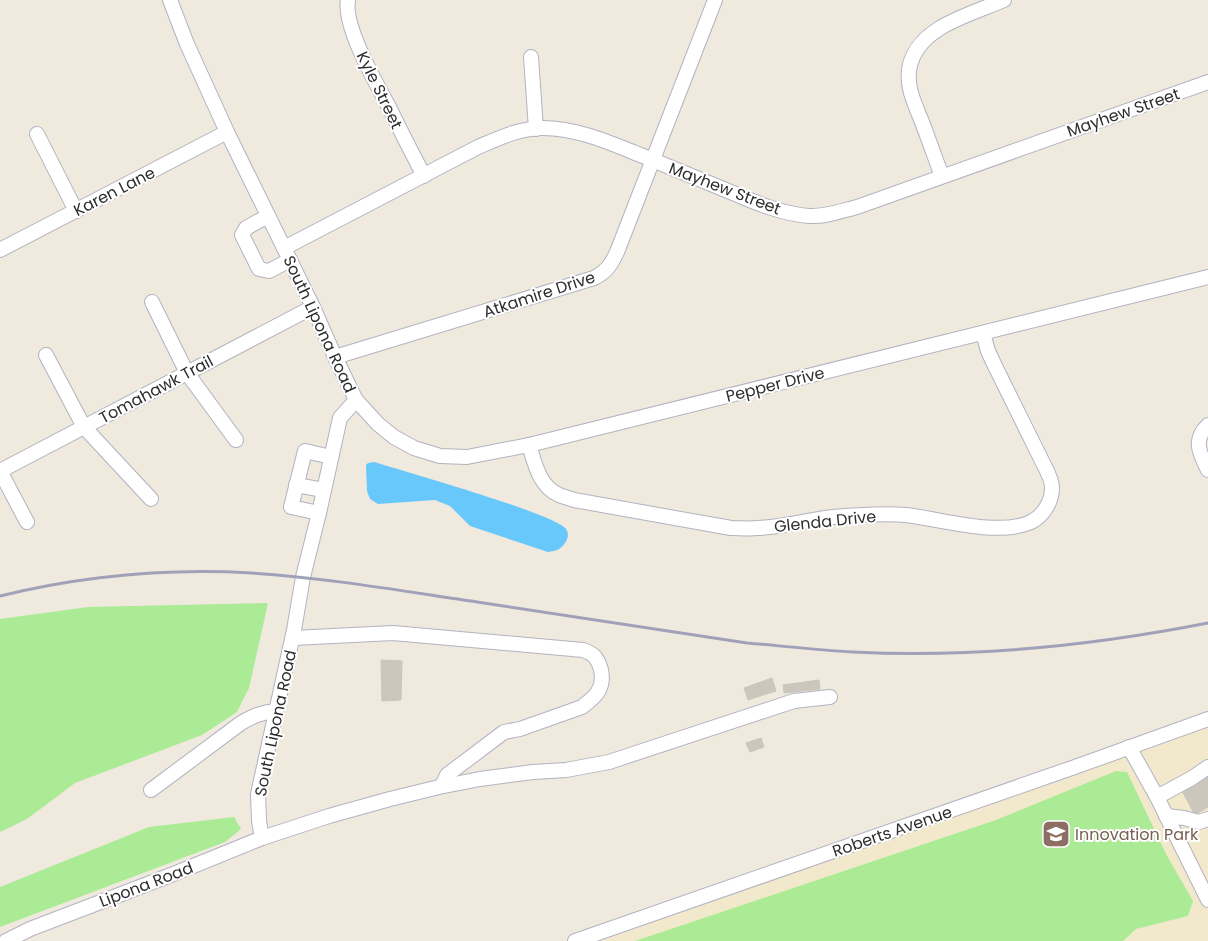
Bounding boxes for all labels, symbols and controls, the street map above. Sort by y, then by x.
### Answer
street label: Kyle Street [351,48,408,133]
street label: Mayhew Street [1064,82,1183,143]
street label: Mayhew Street [666,157,784,220]
street label: Karen Lane [69,161,159,222]
street label: South Lipona Road [278,252,361,397]
street label: Atkamire Drive [480,266,598,323]
street label: Tomahawk Trail [95,350,217,429]
street label: Pepper Drive [723,361,827,408]
street label: Glenda Drive [773,505,877,538]
street label: South Lipona Road [249,648,302,798]
street label: Roberts Avenue [829,800,955,863]
school or university icon: Innovation Park [1041,819,1071,849]
place label: Innovation Park [1075,823,1199,846]
street label: Lipona Road [96,856,196,913]

